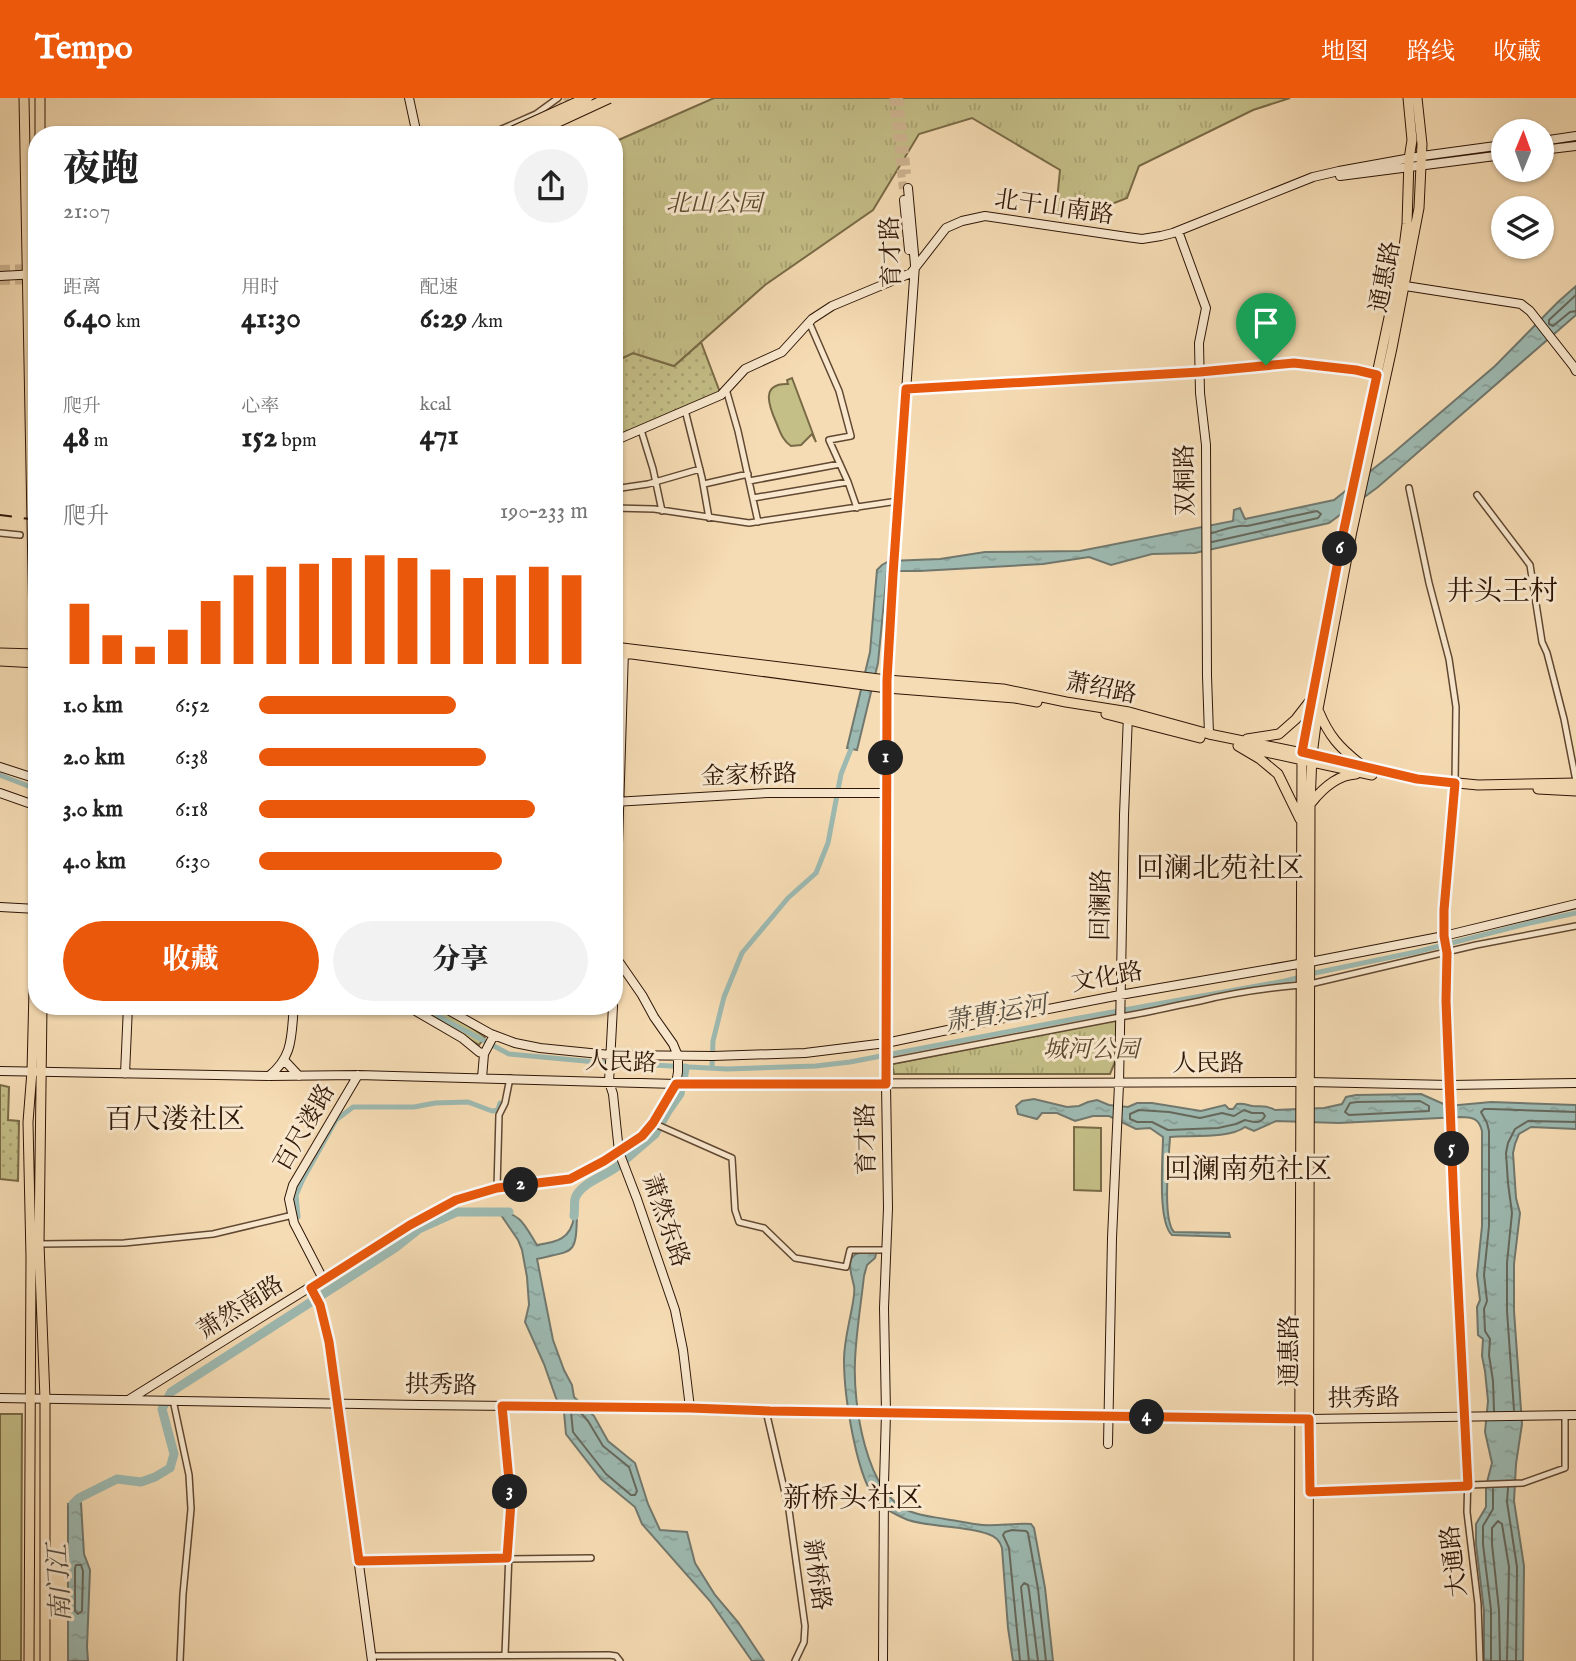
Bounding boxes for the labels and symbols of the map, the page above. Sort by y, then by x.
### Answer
north arrow [1491,119,1554,182]
street label: 北干山南路 [992,184,1116,232]
park label: 北山公园 [666,189,766,220]
street label: 育才路 [875,215,909,289]
street label: 通惠路 [1364,239,1408,315]
pin [1236,293,1296,365]
street label: 双桐路 [1170,444,1202,516]
pin: 6 [1322,532,1358,566]
district label: 井头王村 [1446,575,1558,610]
street label: 萧绍路 [1063,667,1139,711]
pin: 1 [868,740,903,776]
street label: 金家桥路 [700,759,798,793]
district label: 回澜北苑社区 [1136,852,1304,887]
street label: 回澜路 [1086,869,1118,941]
street label: 文化路 [1069,956,1145,1000]
water label: 萧曹运河 [942,988,1054,1039]
park label: 城河公园 [1043,1035,1143,1066]
street label: 人民路 [584,1046,658,1080]
street label: 人民路 [1172,1049,1244,1080]
street label: 百尺溇路 [268,1079,342,1177]
district label: 百尺溇社区 [105,1103,245,1138]
street label: 育才路 [851,1103,883,1175]
pin: 5 [1434,1132,1470,1166]
district label: 回澜南苑社区 [1164,1153,1332,1188]
pin: 2 [504,1168,538,1202]
street label: 萧然东路 [635,1171,695,1271]
street label: 萧然南路 [192,1269,290,1347]
street label: 通惠路 [1275,1315,1306,1387]
street label: 拱秀路 [405,1370,477,1402]
street label: 拱秀路 [1328,1383,1400,1415]
pin: 4 [1130,1400,1164,1434]
pin: 3 [492,1474,528,1510]
district label: 新桥头社区 [783,1482,923,1517]
street label: 大通路 [1435,1523,1475,1599]
street label: 新桥路 [796,1537,836,1613]
water label: 南门江 [41,1539,79,1623]

